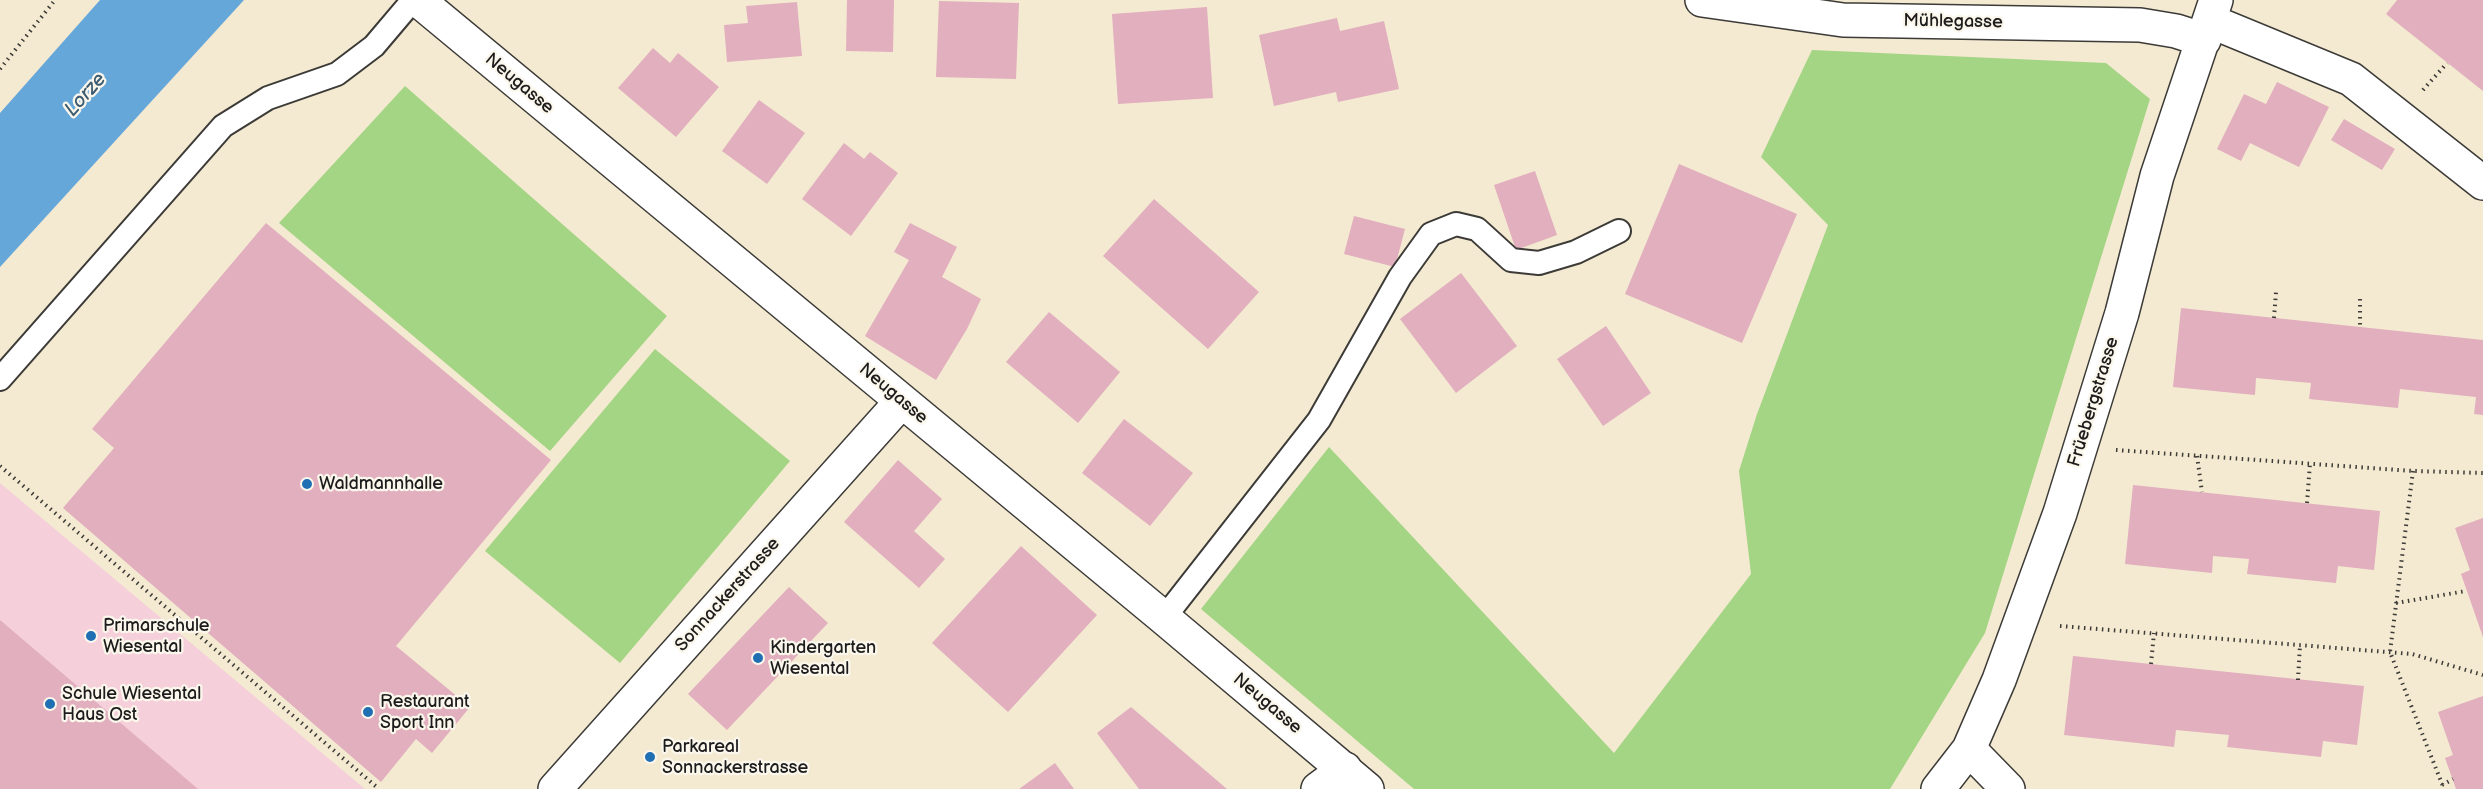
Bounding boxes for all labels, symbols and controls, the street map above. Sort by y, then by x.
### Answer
street label: Mühlegasse [1903,10,2003,34]
street label: Neugasse [480,49,558,119]
water label: Lorze [60,68,112,122]
street label: Früebergstrasse [2064,334,2124,470]
street label: Neugasse [854,359,932,429]
place label: Waldmannhalle [319,473,443,495]
marker: Waldmannhalle [300,477,314,491]
street label: Sonnackerstrasse [671,533,785,657]
place label: Primarschule Wiesental [103,615,210,658]
marker: Primarschule Wiesental [84,629,98,643]
place label: Kindergarten Wiesental [770,637,876,680]
marker: Kindergarten Wiesental [751,651,765,665]
street label: Neugasse [1228,669,1306,739]
place label: Schule Wiesental Haus Ost [62,683,201,726]
place label: Restaurant Sport Inn [380,691,470,734]
marker: Schule Wiesental Haus Ost [43,697,57,711]
marker: Restaurant Sport Inn [361,705,375,719]
place label: Parkareal Sonnackerstrasse [662,736,808,778]
marker: Parkareal Sonnackerstrasse [643,750,657,764]

